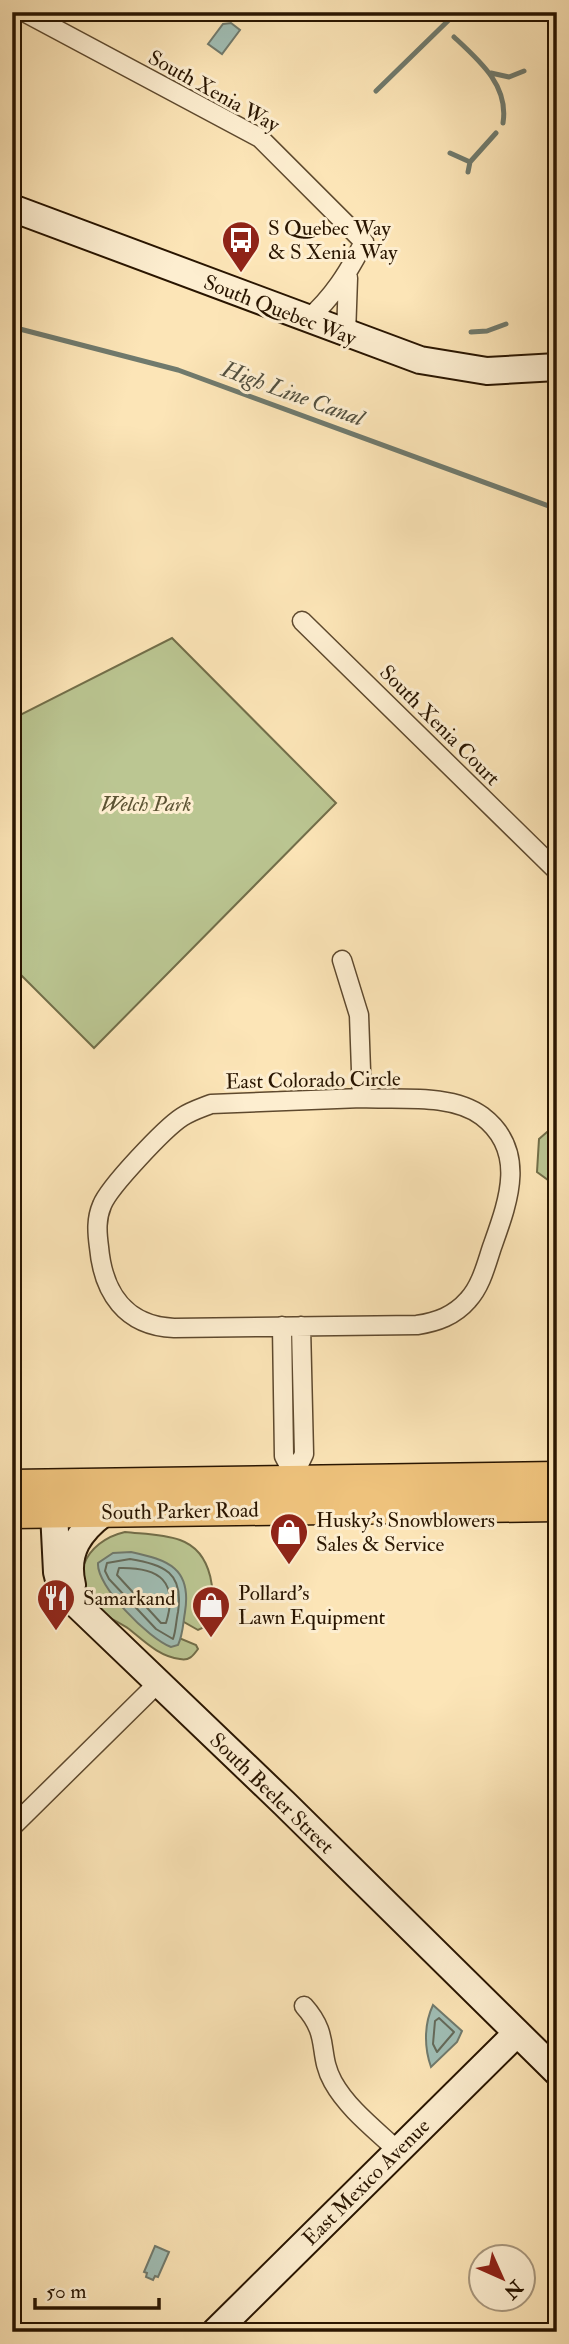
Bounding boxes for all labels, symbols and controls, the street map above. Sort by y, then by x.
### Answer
street label: South Xenia Way [143,44,285,139]
place label: S Quebec Way & S Xenia Way [268,215,398,266]
bus stop icon: S Quebec Way & S Xenia Way [220,219,262,274]
street label: South Quebec Way [200,269,361,352]
water label: High Line Canal [217,354,369,433]
street label: South Xenia Court [374,659,506,792]
park label: Welch Park [101,791,191,818]
street label: East Colorado Circle [225,1065,401,1096]
street label: South Parker Road [101,1497,260,1526]
place label: Husky's Snowblowers Sales & Service [316,1507,495,1558]
shop icon: Husky's Snowblowers Sales & Service [268,1511,310,1566]
restaurant icon: Samarkand [35,1577,77,1632]
place label: Pollard's Lawn Equipment [238,1580,386,1631]
shop icon: Pollard's Lawn Equipment [190,1584,232,1639]
place label: Samarkand [83,1585,176,1612]
street label: South Beeler Street [204,1727,340,1860]
street label: East Mexico Avenue [297,2113,436,2252]
north arrow [468,2242,538,2312]
scale bar [35,2267,159,2311]
text: N [498,2274,529,2305]
text: 50 m [46,2278,87,2305]

